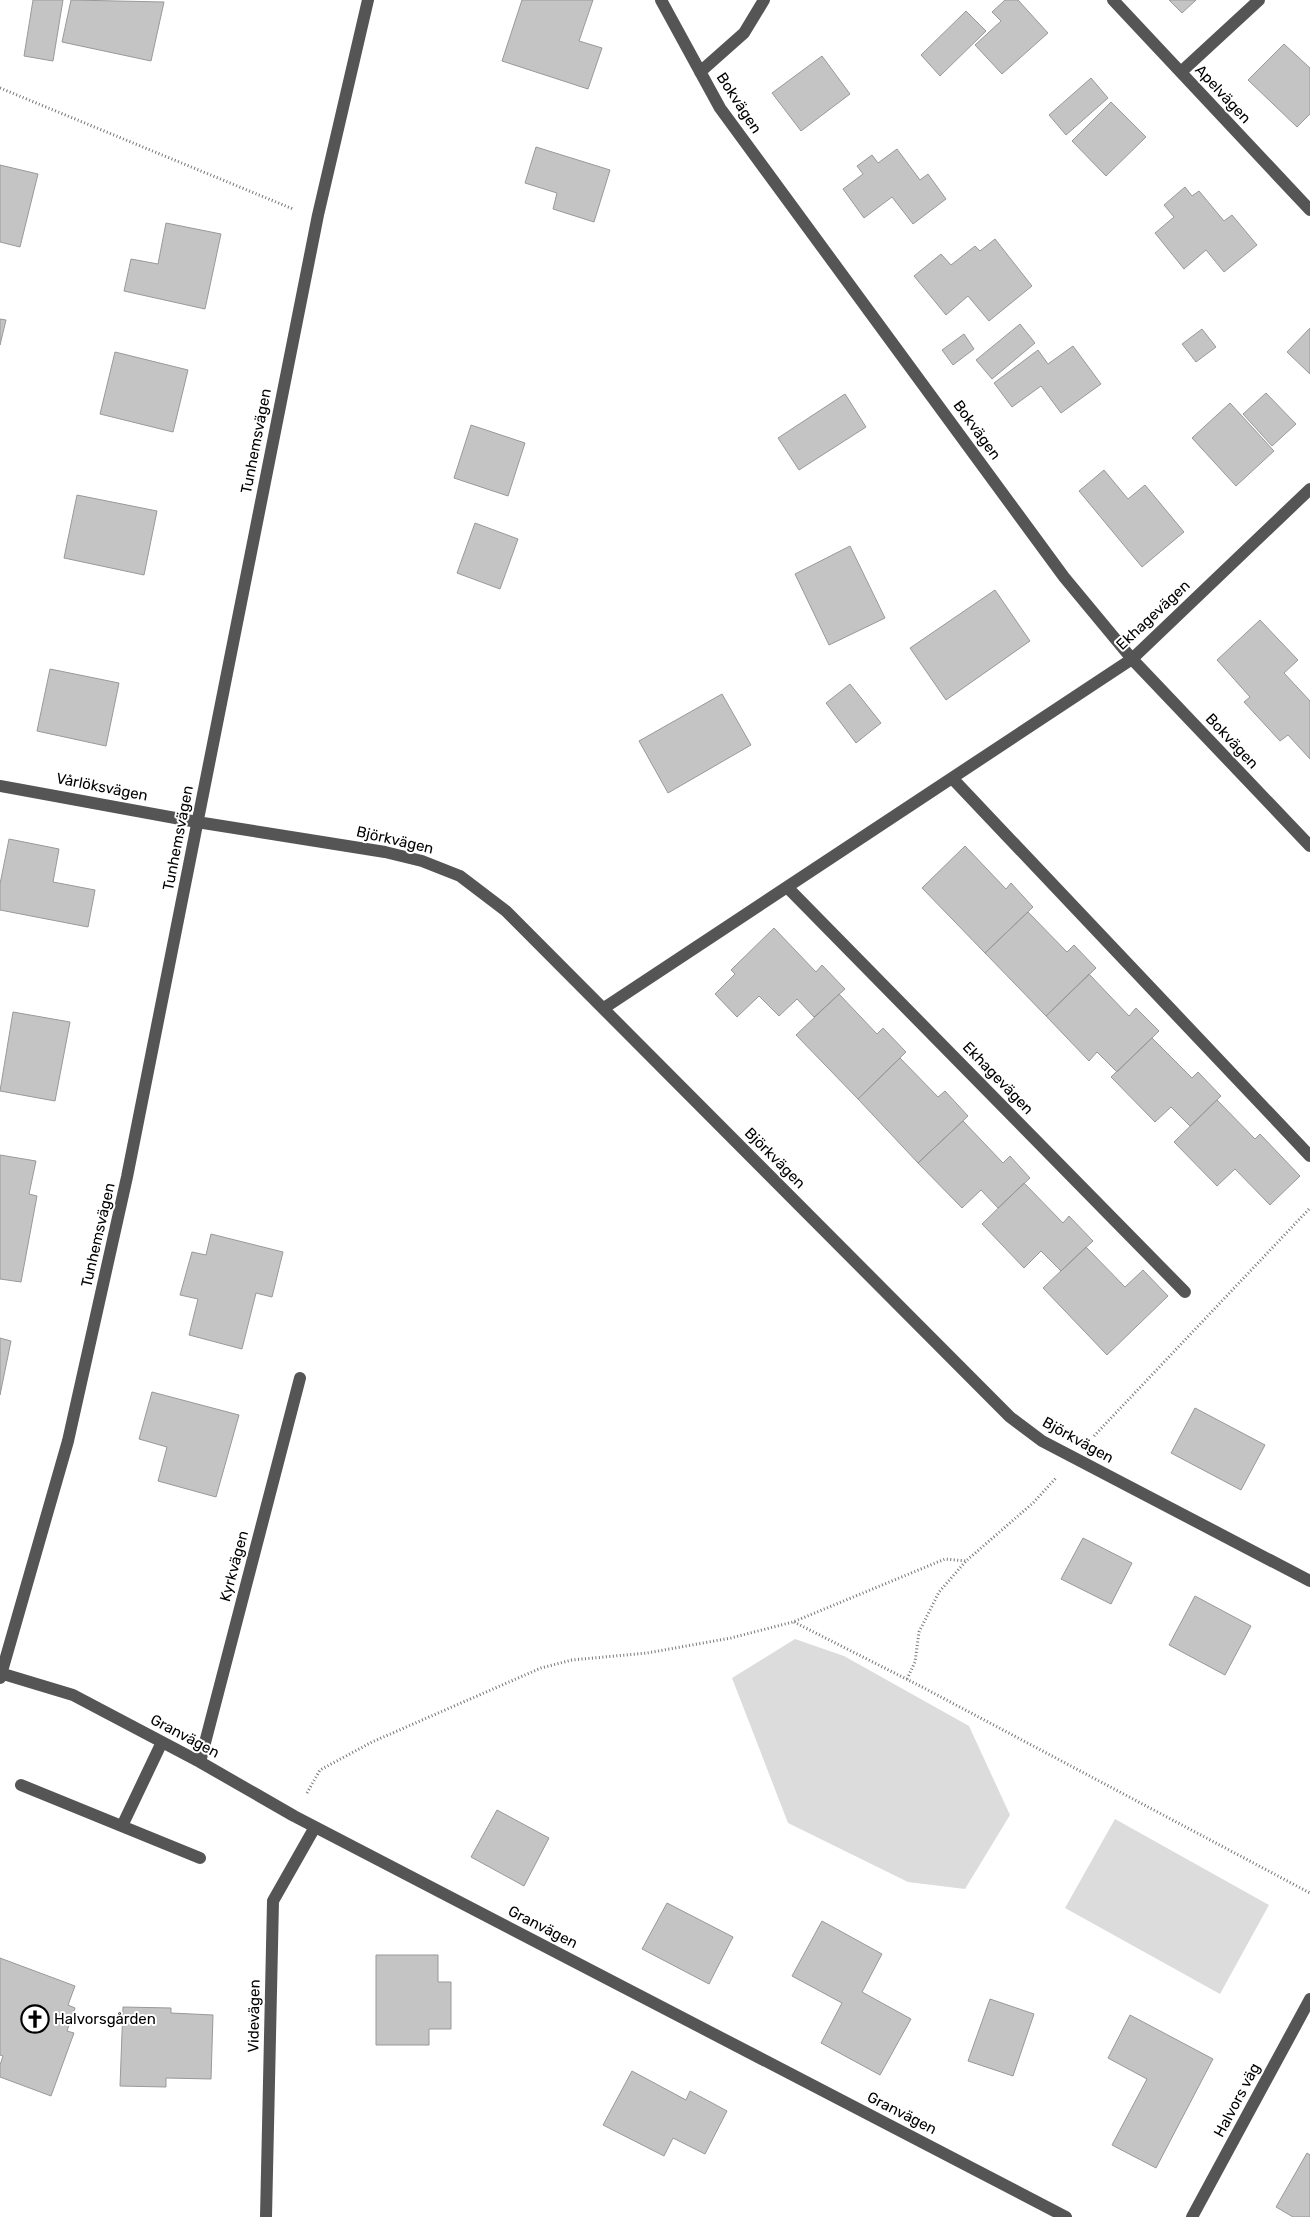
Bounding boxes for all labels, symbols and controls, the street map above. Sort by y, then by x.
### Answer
street label: Apelvägen [1191,61,1255,127]
street label: Bokvägen [713,69,765,137]
street label: Tunhemsvägen [237,387,275,495]
street label: Bokvägen [949,397,1005,463]
street label: Ekhagevägen [1112,576,1194,654]
street label: Bokvägen [1202,710,1262,772]
street label: Vårlöksvägen [55,769,149,805]
street label: Tunhemsvägen [159,784,197,892]
street label: Björkvägen [355,822,435,858]
street label: Ekhagevägen [959,1038,1037,1118]
street label: Björkvägen [741,1124,809,1192]
street label: Tunhemsvägen [77,1181,119,1289]
street label: Björkvägen [1039,1413,1117,1467]
street label: Kyrkvägen [216,1529,252,1603]
street label: Granvägen [147,1710,223,1762]
street label: Granvägen [505,1902,581,1952]
street label: Videvägen [244,1979,264,2053]
church icon: Halvorsgården [20,2004,50,2034]
place label: Halvorsgården [54,2010,156,2028]
street label: Halvors väg [1210,2060,1264,2140]
street label: Granvägen [864,2088,940,2138]

